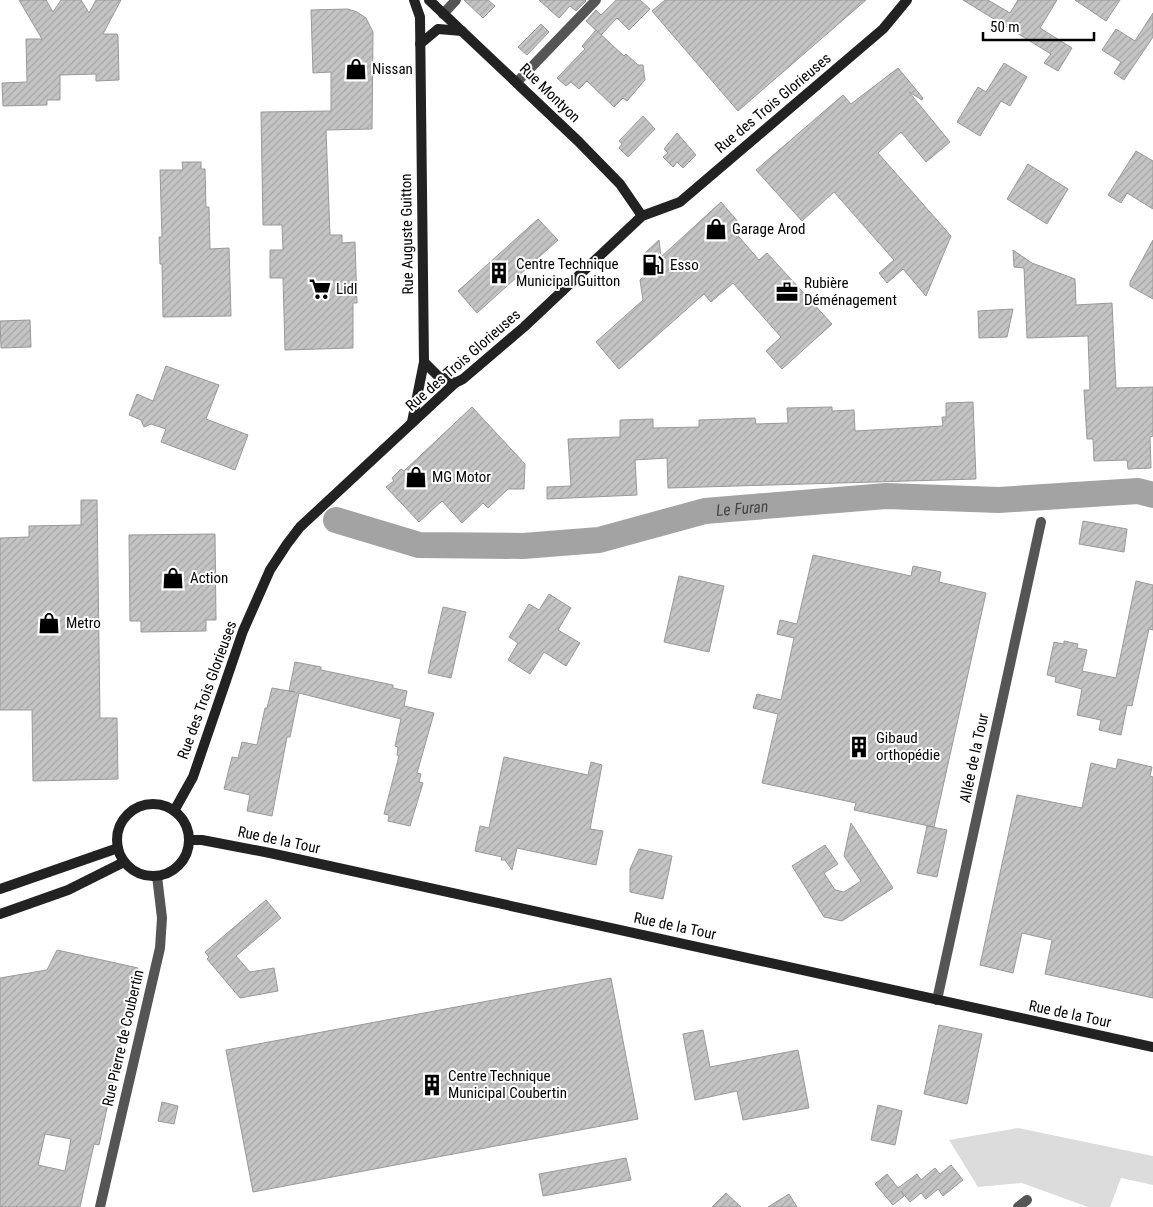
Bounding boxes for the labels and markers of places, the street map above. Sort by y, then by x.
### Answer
shop icon: Nissan [343,56,369,82]
place label: Nissan [372,60,413,78]
shop icon: Garage Arod [703,216,729,242]
place label: Garage Arod [732,220,805,238]
fuel station icon: Esso [640,252,666,278]
place label: Centre Technique Municipal Guitton [516,255,620,290]
place label: Esso [670,256,699,274]
building icon: Centre Technique Municipal Guitton [486,260,512,286]
place label: Rubière Déménagement [804,274,897,309]
supermarket icon: Lidl [307,276,333,302]
office icon: Rubière Déménagement [774,279,800,305]
place label: Lidl [336,280,357,298]
shop icon: MG Motor [403,464,429,490]
place label: MG Motor [432,468,491,486]
shop icon: Action [160,565,186,591]
place label: Action [190,569,228,587]
shop icon: Metro [36,610,62,636]
place label: Metro [66,614,101,632]
place label: Gibaud orthopédie [876,729,940,764]
building icon: Gibaud orthopédie [846,734,872,760]
place label: Centre Technique Municipal Coubertin [448,1067,567,1102]
building icon: Centre Technique Municipal Coubertin [419,1072,445,1098]

